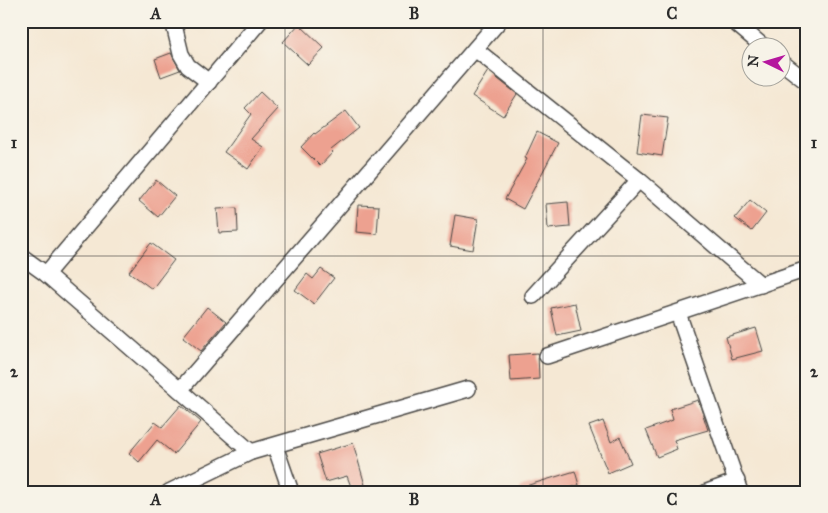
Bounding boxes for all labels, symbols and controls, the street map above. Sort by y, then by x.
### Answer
text: A [150,4,162,23]
text: B [409,4,419,23]
text: C [667,4,678,23]
north arrow [740,38,790,88]
text: N [745,54,763,68]
text: 1 [11,133,18,152]
text: 1 [811,133,818,152]
text: 2 [10,362,19,381]
text: 2 [810,362,819,381]
text: A [150,490,162,509]
text: B [409,490,419,509]
text: C [667,490,678,509]

